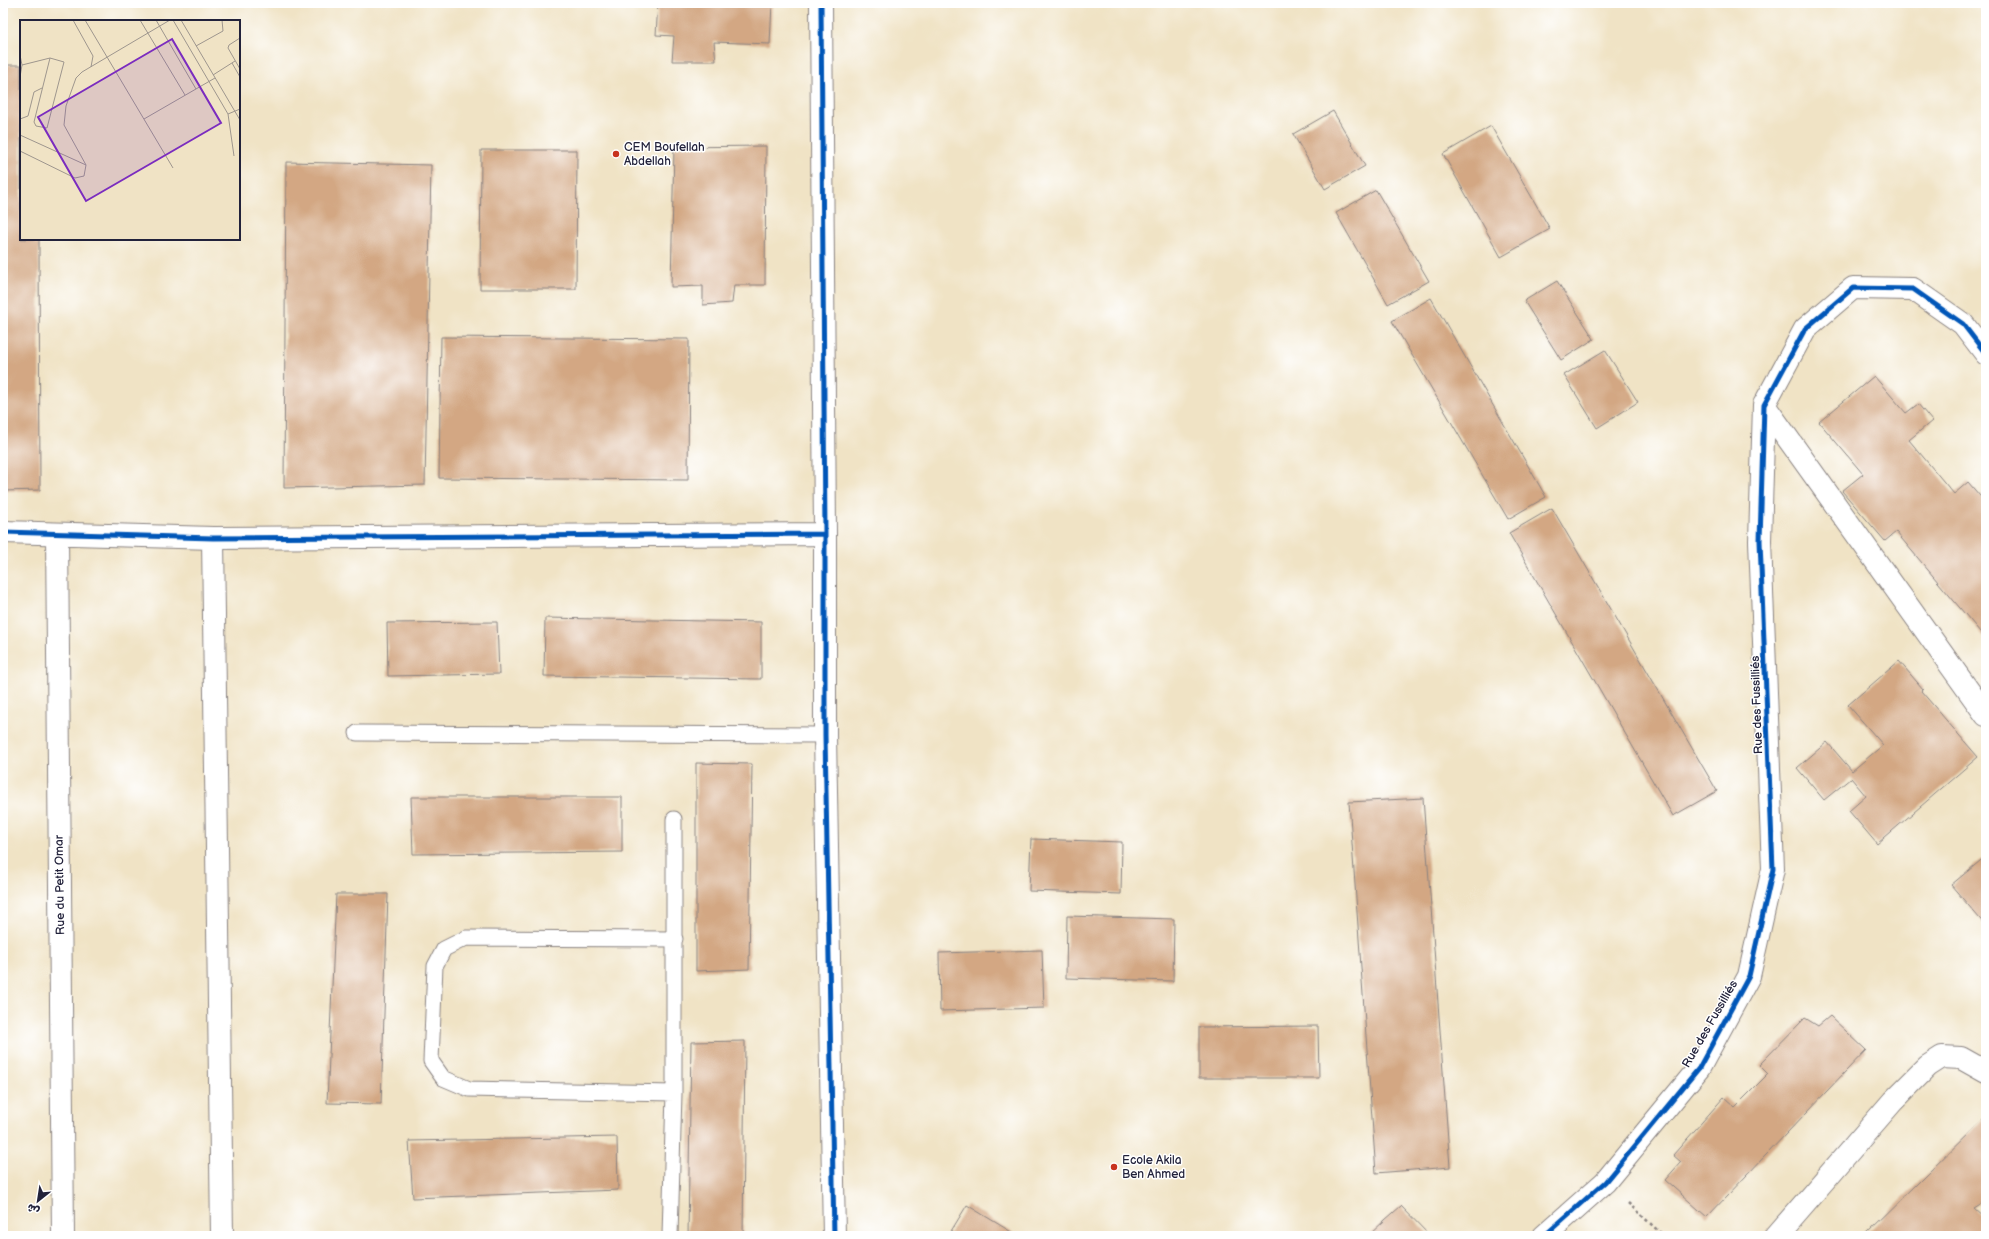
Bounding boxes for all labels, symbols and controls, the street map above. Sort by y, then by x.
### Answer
inset map [20,20,240,240]
place label: CEM Boufellah Abdellah [624,140,705,169]
marker: CEM Boufellah Abdellah [611,149,621,159]
street label: Rue des Fussilliés [1748,655,1766,754]
street label: Rue du Petit Omar [52,834,68,935]
street label: Rue des Fussilliés [1679,978,1741,1070]
place label: Ecole Akila Ben Ahmed [1122,1153,1185,1182]
marker: Ecole Akila Ben Ahmed [1109,1162,1119,1172]
north arrow [18,1181,58,1221]
text: ش [25,1201,42,1218]

